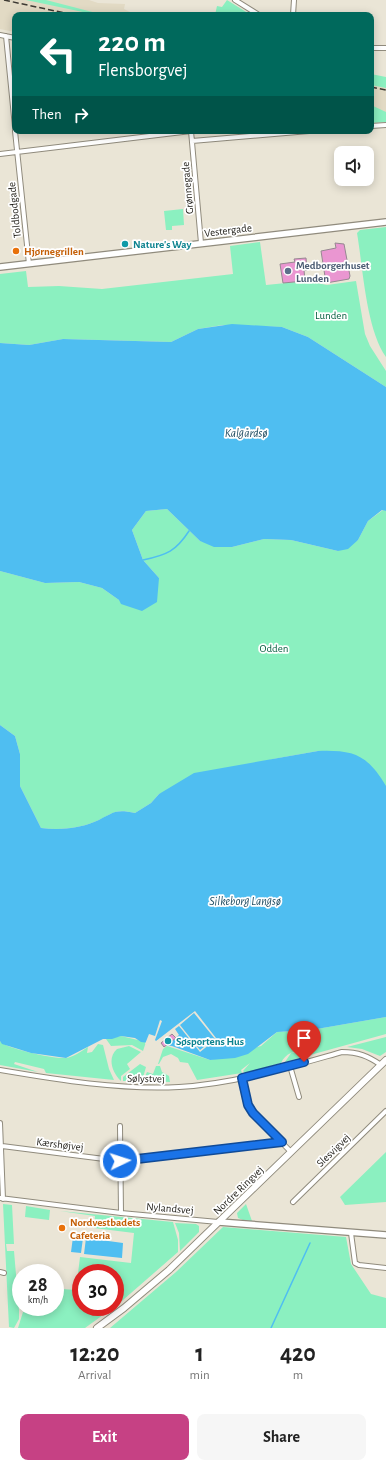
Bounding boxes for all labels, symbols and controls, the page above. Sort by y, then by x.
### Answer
icon: left [32,28,84,80]
text: 220 m [98,29,166,57]
text: Flensborgvej [98,62,187,80]
icon: right [70,104,92,126]
text: Then [32,107,62,122]
map controls [334,146,374,186]
button: sound [334,146,374,186]
street label: Grønnegade [180,161,195,215]
street label: Toldbodgade [6,181,23,239]
street label: Vestergade [204,222,253,239]
marker: Nature's Way [120,239,130,249]
place label: Nature's Way [133,239,192,250]
marker: Hjørnegrillen [11,246,21,256]
place label: Hjørnegrillen [24,246,84,257]
place label: Medborgerhuset Lunden [296,260,370,284]
marker: Medborgerhuset Lunden [283,266,293,276]
park label: Lunden [315,310,347,321]
water label: Kalgårdsø [225,427,267,439]
park label: Odden [259,643,289,654]
water label: Silkeborg Langsø [209,895,281,907]
pin [287,1021,321,1062]
icon: arrive [293,1027,315,1049]
marker: Søsportens Hus [163,1036,173,1046]
place label: Søsportens Hus [176,1036,244,1047]
street label: Sølystvej [127,1073,165,1084]
street label: Slesvigvej [314,1132,352,1169]
street label: Kærshøjvej [36,1136,84,1153]
position arrow [99,1140,141,1182]
street label: Nordre Ringvej [211,1164,265,1217]
street label: Nylandsvej [146,1201,194,1216]
place label: Nordvestbadets Cafeteria [70,1217,140,1241]
marker: Nordvestbadets Cafeteria [57,1223,67,1233]
speed limit sign: 30 [72,1264,124,1316]
text: 28 [28,1275,48,1295]
text: km/h [28,1295,48,1305]
text: 12:20 [70,1342,119,1366]
text: 1 [195,1342,204,1366]
text: 420 [280,1342,316,1366]
text: Arrival [78,1369,111,1382]
text: min [190,1369,210,1382]
text: m [293,1369,303,1382]
button: Exit [20,1414,189,1460]
button: Share [197,1414,366,1460]

